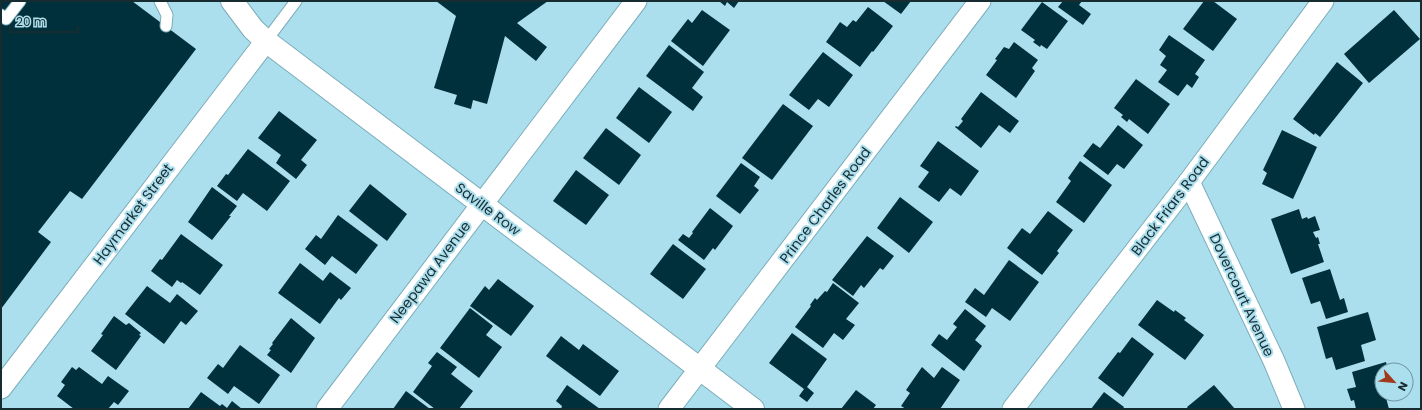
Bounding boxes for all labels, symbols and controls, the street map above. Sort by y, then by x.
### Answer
scale bar [10,8,78,34]
text: 20 m [16,13,46,30]
street label: Prince Charles Road [775,143,875,267]
street label: Black Friars Road [1126,153,1214,259]
street label: Haymarket Street [88,159,178,269]
street label: Saville Row [451,178,525,241]
street label: Neepawa Avenue [385,216,475,327]
street label: Dovercourt Avenue [1205,230,1279,360]
north arrow [1374,362,1414,402]
text: N [1394,379,1412,394]

